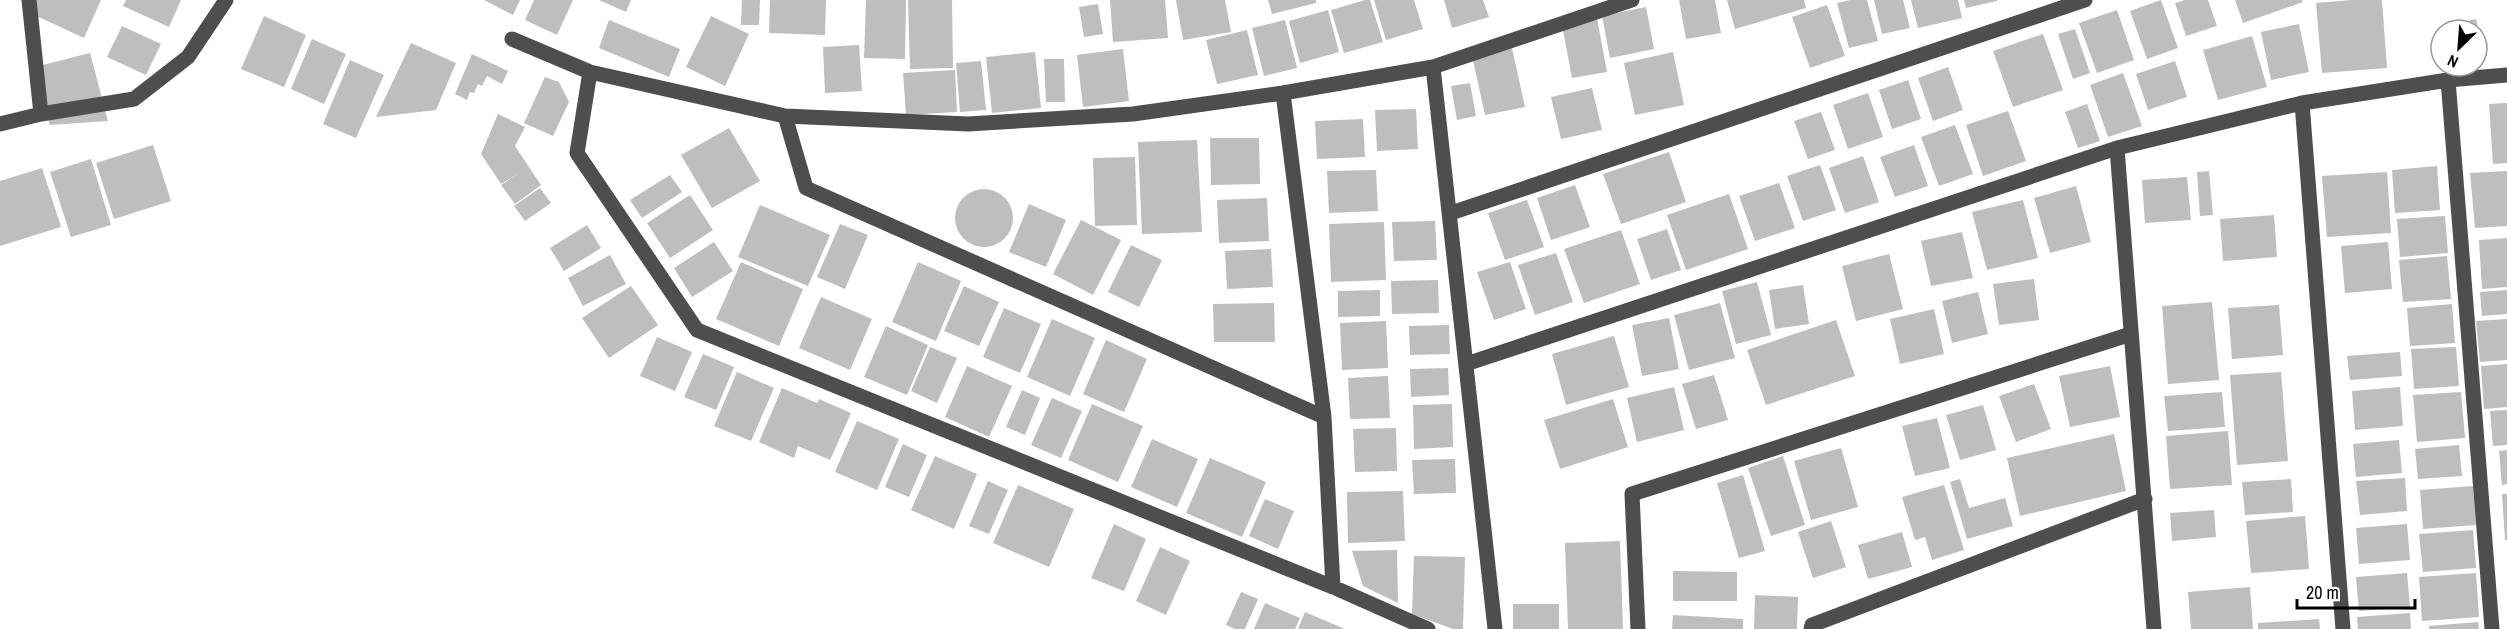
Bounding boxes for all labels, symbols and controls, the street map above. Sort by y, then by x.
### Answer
north arrow [2429,18,2489,78]
text: N [2444,50,2462,74]
scale bar [2297,572,2416,610]
text: 20 m [2306,580,2339,605]

